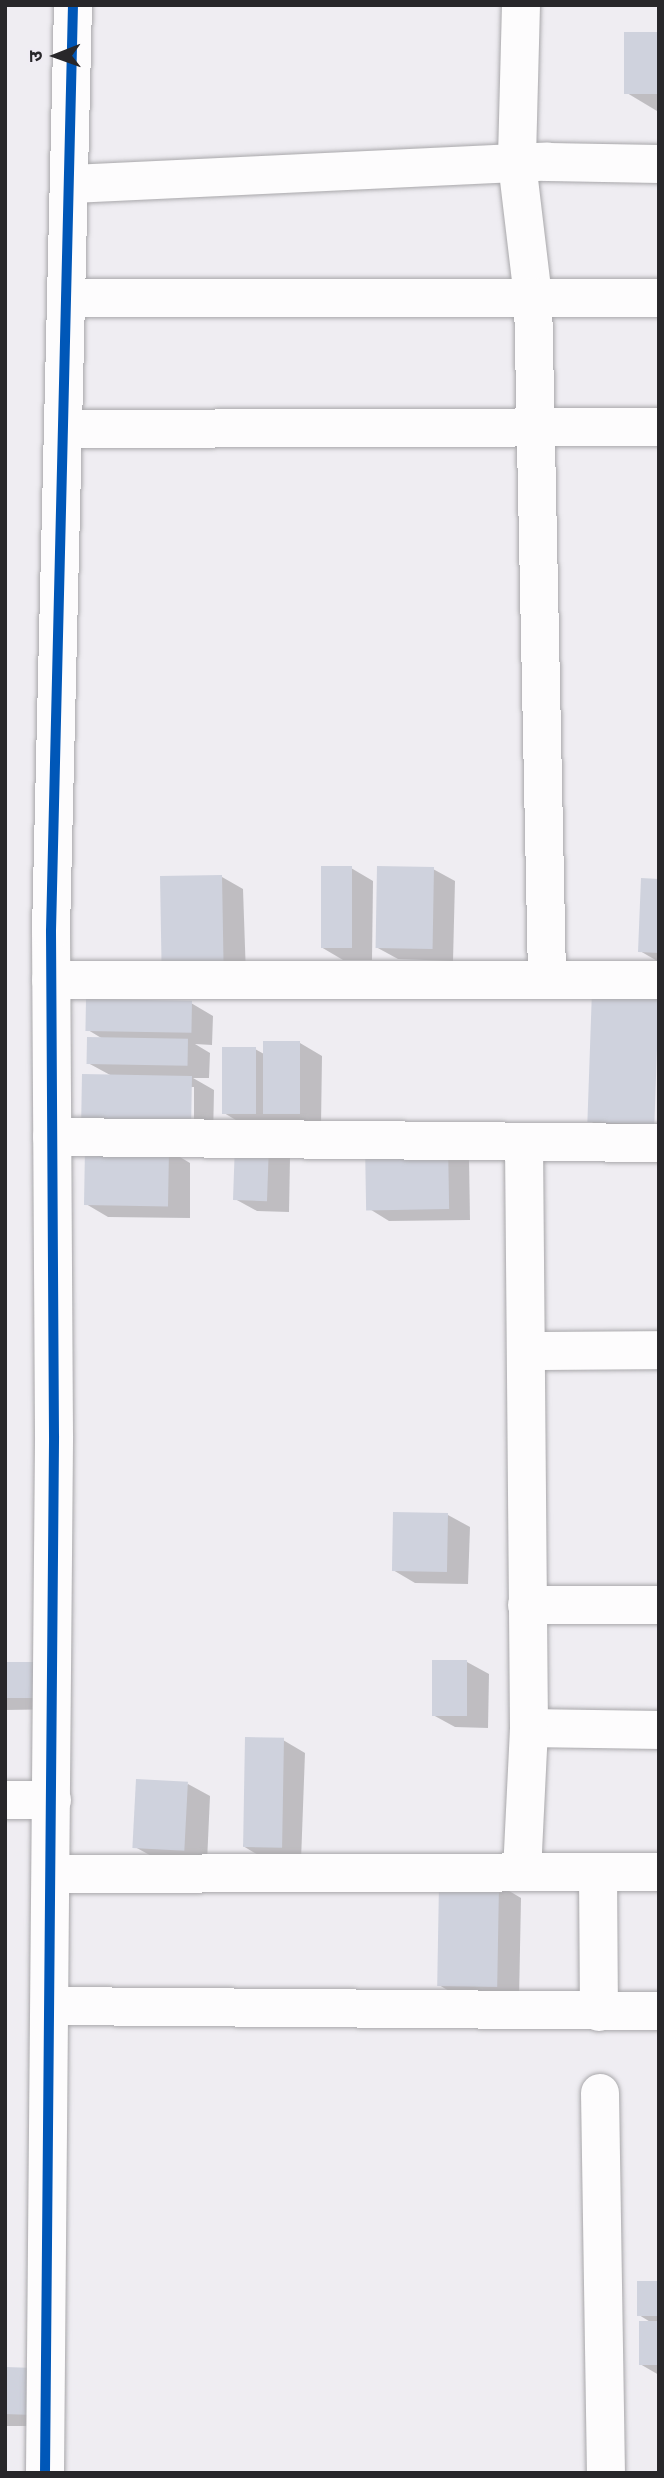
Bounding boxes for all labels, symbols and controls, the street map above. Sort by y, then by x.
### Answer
north arrow [21,21,91,91]
text: उ [24,51,46,62]

